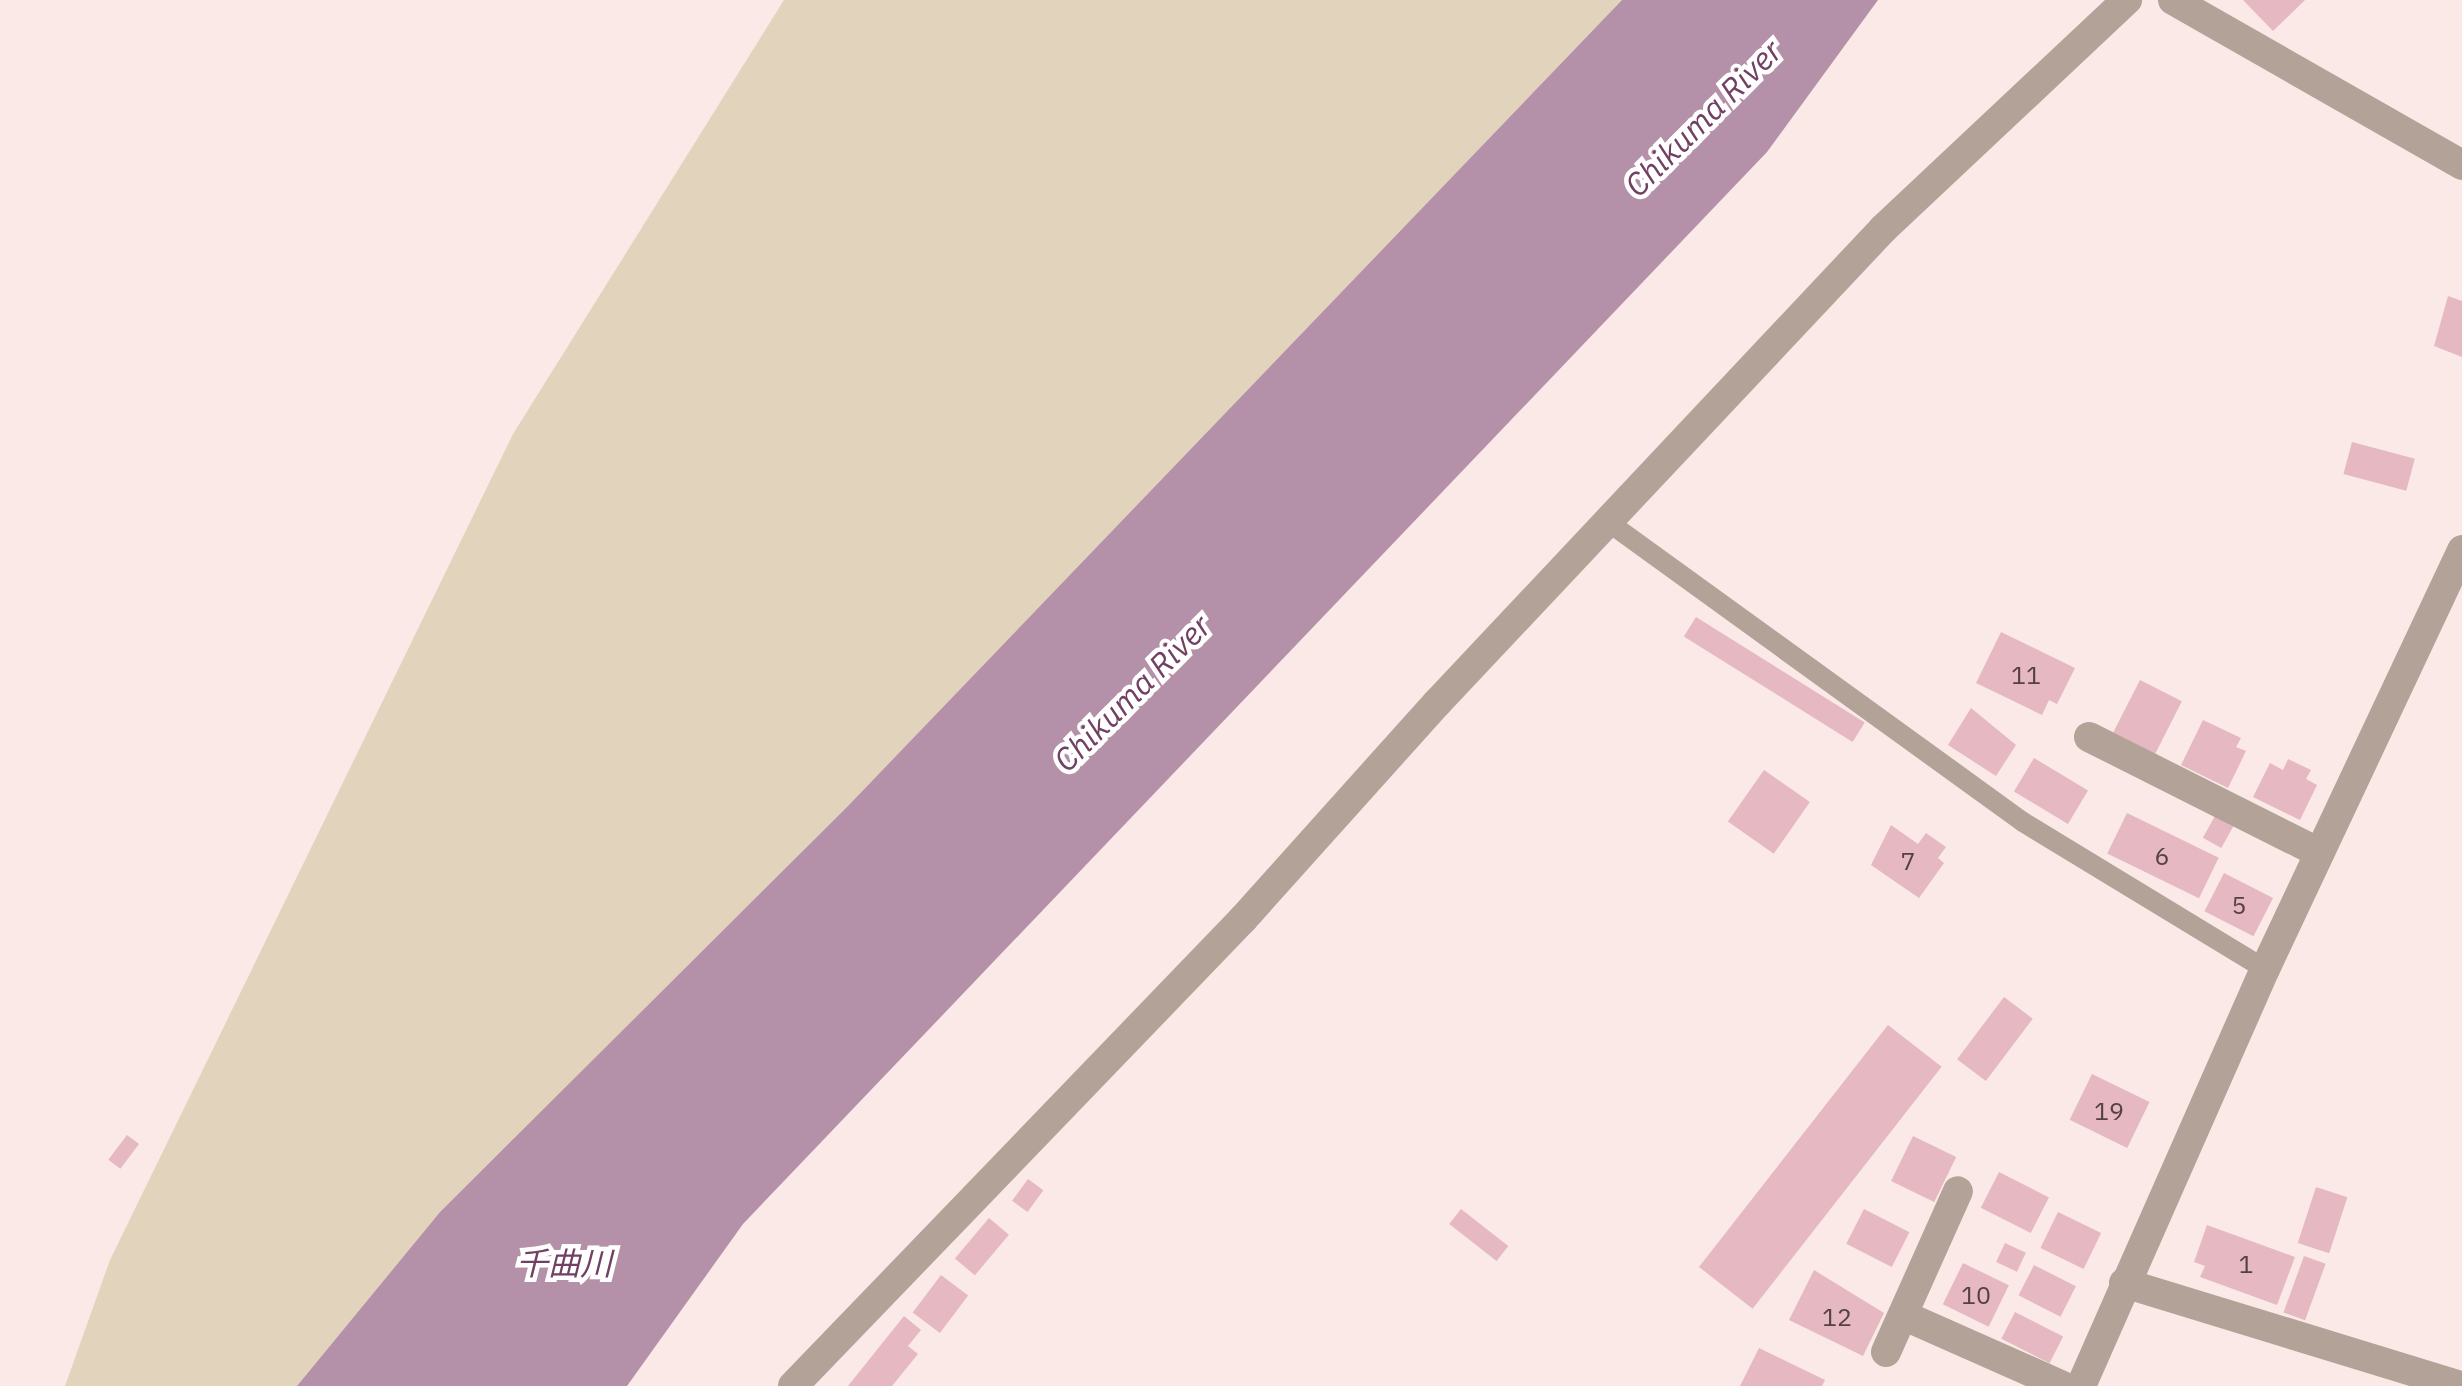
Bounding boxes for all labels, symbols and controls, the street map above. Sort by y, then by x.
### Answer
water label: Chikuma River [1617,32,1789,204]
water label: Chikuma River [1046,607,1218,779]
house number: 11 [2011,660,2041,690]
house number: 6 [2155,841,2169,871]
house number: 7 [1901,846,1915,876]
house number: 5 [2232,890,2246,920]
house number: 19 [2094,1096,2124,1126]
water label: 千曲川 [516,1244,612,1282]
house number: 1 [2239,1249,2253,1279]
house number: 10 [1961,1280,1991,1310]
house number: 12 [1822,1302,1852,1332]

